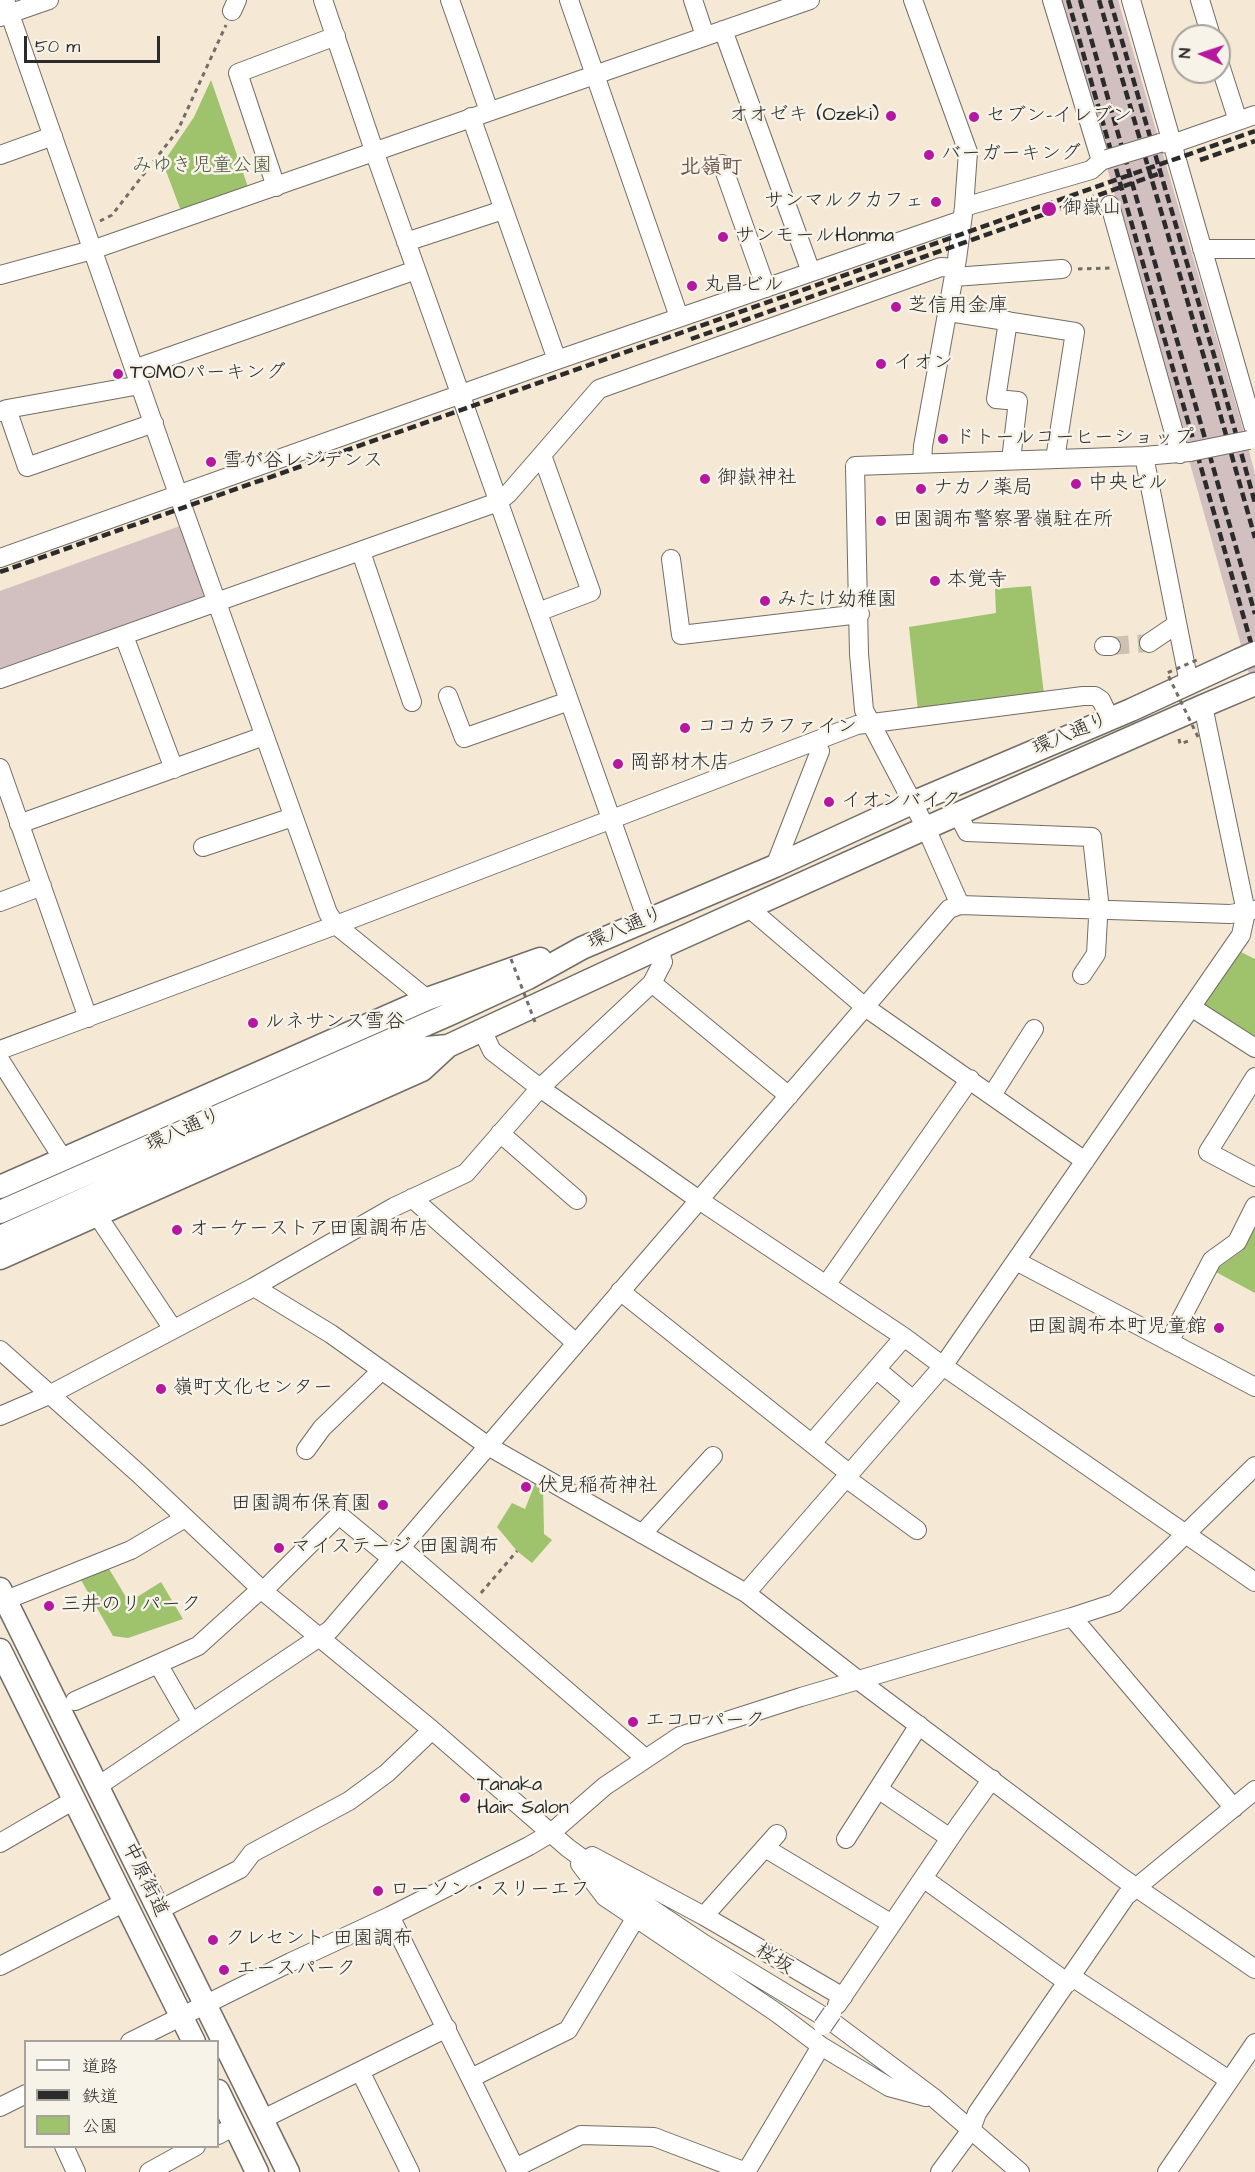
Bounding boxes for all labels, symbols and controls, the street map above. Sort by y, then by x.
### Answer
scale bar [27,24,164,62]
north arrow [1171,24,1231,84]
text: 50 m [35,34,80,59]
text: N [1174,48,1196,59]
place label: オオゼキ (Ozeki) [729,104,879,128]
place label: セブン-イレブン [986,105,1132,129]
marker: オオゼキ (Ozeki) [884,109,898,123]
marker: セブン-イレブン [967,110,981,124]
place label: バーガーキング [941,143,1081,167]
marker: バーガーキング [922,148,936,162]
park label: みゆき児童公園 [132,155,272,179]
district label: 北嶺町 [680,156,742,182]
place label: サンマルクカフェ [764,190,924,214]
marker: サンマルクカフェ [929,195,943,209]
place label: 御嶽山 [1062,197,1122,221]
marker: 御嶽山 [1040,200,1058,218]
place label: サンモールHonma [735,225,894,249]
marker: サンモールHonma [716,230,730,244]
place label: 丸昌ビル [704,274,784,298]
marker: 丸昌ビル [685,279,699,293]
place label: 芝信用金庫 [908,295,1008,319]
marker: 芝信用金庫 [889,300,903,314]
place label: イオン [893,352,953,376]
marker: イオン [874,357,888,371]
place label: TOMOパーキング [130,362,286,386]
marker: TOMOパーキング [111,367,125,381]
place label: ドトールコーヒーショップ [955,427,1194,451]
marker: ドトールコーヒーショップ [936,432,950,446]
place label: 雪が谷レジデンス [223,450,383,474]
marker: 雪が谷レジデンス [204,455,218,469]
place label: 御嶽神社 [717,467,797,491]
marker: 御嶽神社 [698,472,712,486]
place label: 中央ビル [1088,472,1168,496]
place label: ナカノ薬局 [933,477,1033,501]
marker: 中央ビル [1069,477,1083,491]
marker: ナカノ薬局 [914,482,928,496]
place label: 田園調布警察署嶺駐在所 [893,509,1113,533]
marker: 田園調布警察署嶺駐在所 [874,514,888,528]
place label: 本覚寺 [947,569,1007,593]
marker: 本覚寺 [928,574,942,588]
place label: みたけ幼稚園 [777,589,897,613]
marker: みたけ幼稚園 [758,594,772,608]
street label: 環八通り [1029,708,1113,762]
place label: ココカラファイン [697,716,857,740]
marker: ココカラファイン [678,721,692,735]
place label: 岡部材木店 [630,752,730,776]
marker: 岡部材木店 [611,757,625,771]
place label: イオンバイク [841,790,961,814]
marker: イオンバイク [822,795,836,809]
street label: 環八通り [584,902,668,956]
place label: ルネサンス雪谷 [265,1011,405,1035]
marker: ルネサンス雪谷 [246,1016,260,1030]
street label: 環八通り [143,1104,225,1158]
place label: オーケーストア田園調布店 [189,1218,429,1242]
marker: オーケーストア田園調布店 [170,1223,184,1237]
place label: 田園調布本町児童館 [1027,1316,1207,1340]
marker: 田園調布本町児童館 [1212,1321,1226,1335]
place label: 嶺町文化センター [173,1377,333,1401]
marker: 嶺町文化センター [154,1382,168,1396]
place label: 伏見稲荷神社 [538,1475,658,1499]
marker: 伏見稲荷神社 [519,1480,533,1494]
place label: 田園調布保育園 [231,1493,371,1517]
marker: 田園調布保育園 [376,1498,390,1512]
place label: マイステージ 田園調布 [291,1536,499,1560]
marker: マイステージ 田園調布 [272,1541,286,1555]
place label: 三井のリパーク [61,1594,201,1618]
marker: 三井のリパーク [42,1599,56,1613]
place label: エコロパーク [645,1710,765,1734]
marker: エコロパーク [626,1715,640,1729]
place label: Tanaka Hair Salon [477,1774,569,1821]
marker: Tanaka Hair Salon [458,1791,472,1805]
street label: 中原街道 [116,1839,172,1921]
place label: ローソン・スリーエフ [390,1879,590,1903]
marker: ローソン・スリーエフ [371,1884,385,1898]
place label: クレセント 田園調布 [225,1928,413,1952]
marker: クレセント 田園調布 [206,1933,220,1947]
street label: 桜坂 [751,1939,797,1981]
place label: エースパーク [236,1958,356,1982]
marker: エースパーク [217,1963,231,1977]
legend [24,2040,219,2148]
text: 道路 [82,2054,118,2079]
text: 鉄道 [82,2084,118,2109]
text: 公園 [82,2114,118,2139]

